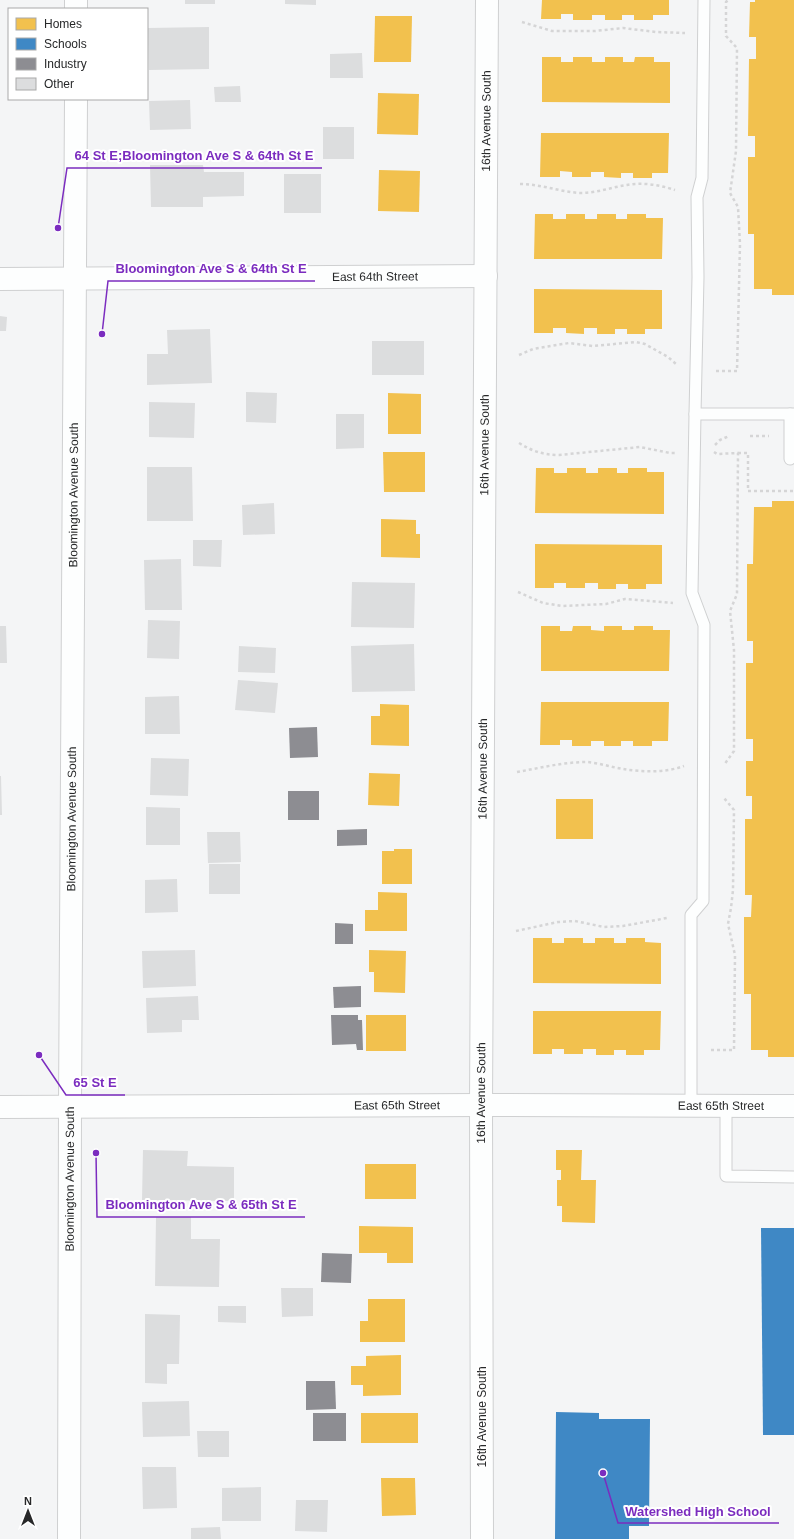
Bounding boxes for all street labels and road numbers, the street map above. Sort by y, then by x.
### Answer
street label: 16th Avenue South [479,70,494,172]
street label: East 64th Street [332,269,419,284]
street label: 16th Avenue South [477,394,492,496]
street label: Bloomington Avenue South [66,423,81,567]
street label: 16th Avenue South [476,718,490,820]
street label: Bloomington Avenue South [64,747,79,891]
street label: 16th Avenue South [474,1042,488,1144]
street label: East 65th Street [354,1098,441,1113]
street label: East 65th Street [678,1099,765,1113]
street label: Bloomington Avenue South [63,1107,77,1251]
street label: 16th Avenue South [475,1366,489,1468]

